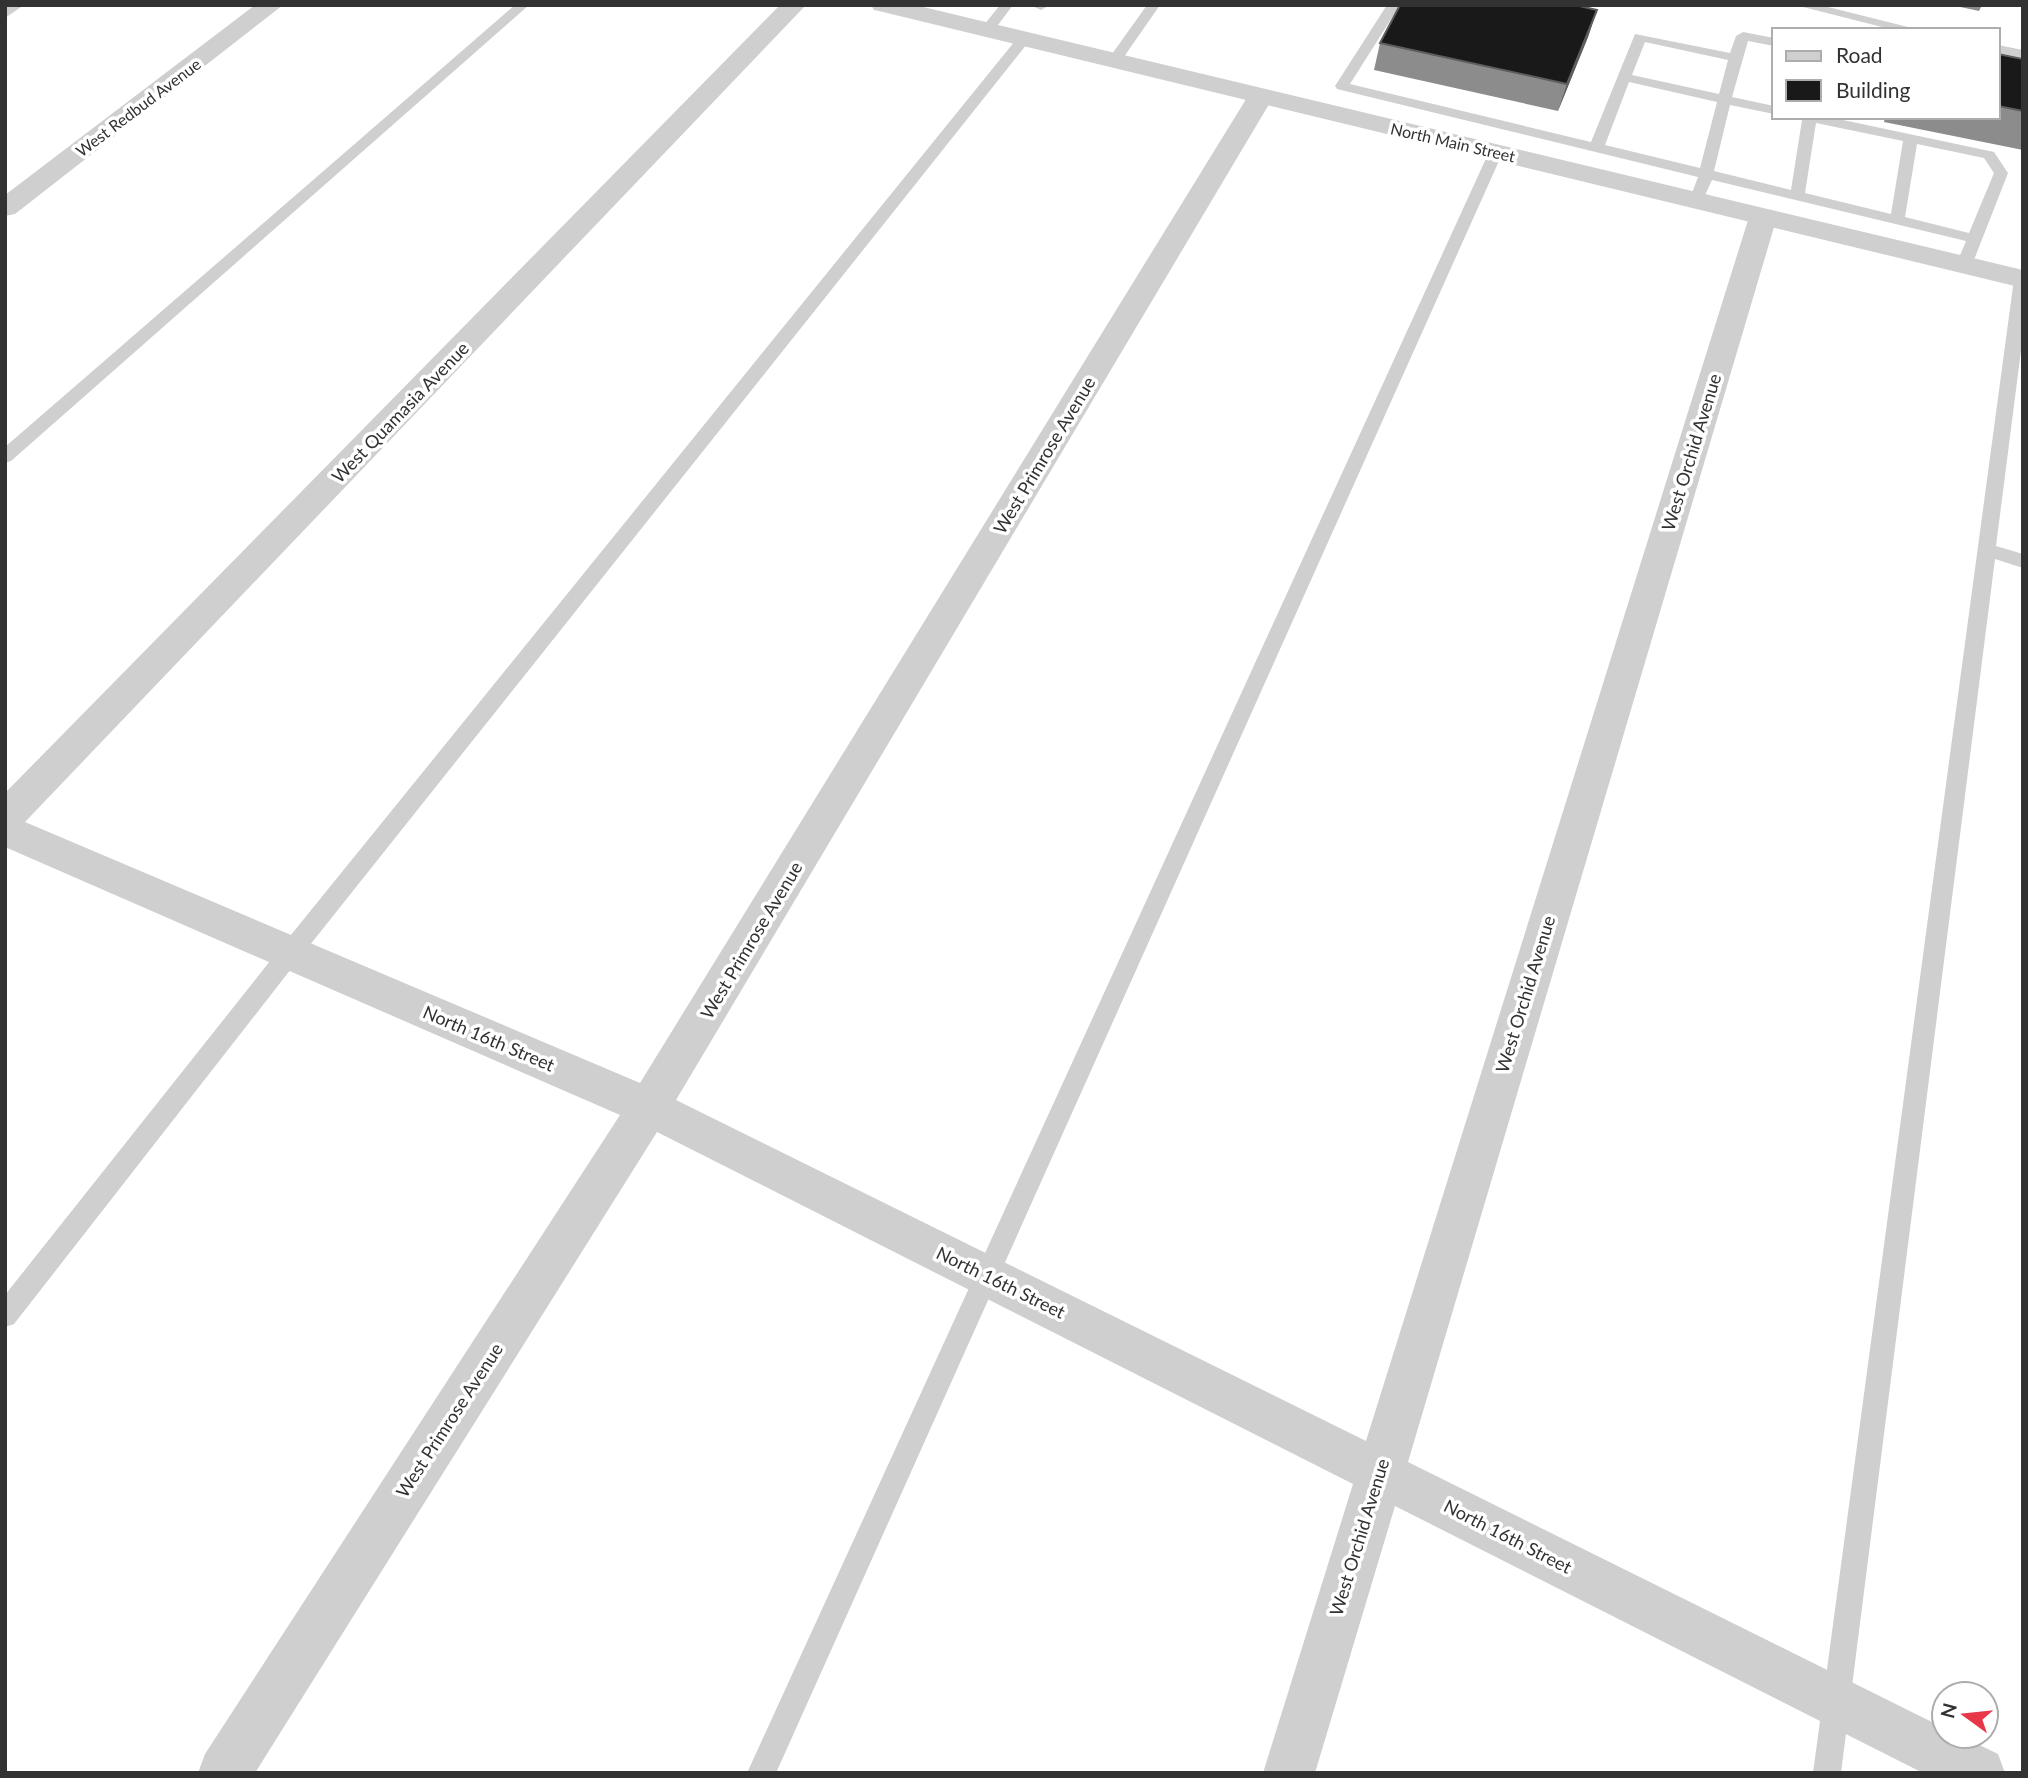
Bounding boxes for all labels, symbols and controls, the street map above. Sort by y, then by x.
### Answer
legend [1772,28,2000,119]
text: Road [1836,42,1883,67]
street label: West Redbud Avenue [72,54,204,160]
text: Building [1836,77,1911,102]
street label: North Main Street [1389,118,1517,166]
street label: West Quamasia Avenue [327,337,473,487]
street label: West Orchid Avenue [1657,371,1725,533]
street label: West Primrose Avenue [988,372,1100,538]
street label: West Primrose Avenue [695,857,807,1023]
street label: West Orchid Avenue [1491,913,1559,1075]
street label: North 16th Street [420,1000,559,1076]
street label: North 16th Street [933,1241,1070,1323]
street label: West Primrose Avenue [391,1339,507,1501]
street label: West Orchid Avenue [1325,1456,1393,1618]
street label: North 16th Street [1440,1494,1576,1578]
north arrow [1930,1680,2000,1750]
text: N [1935,1700,1961,1721]

